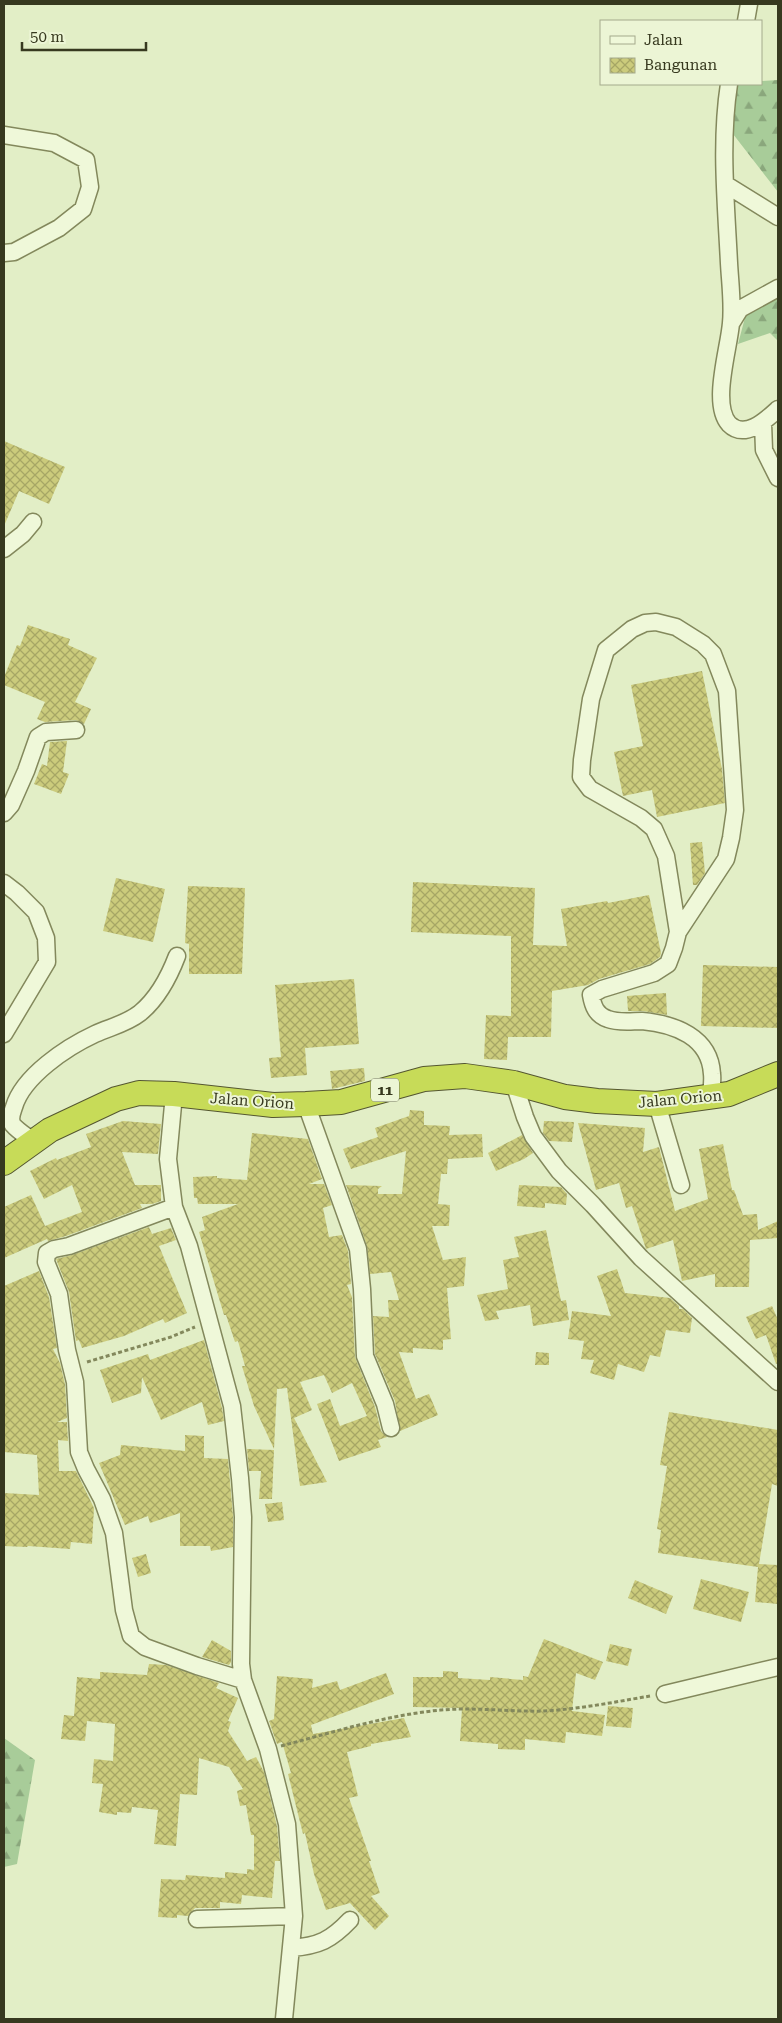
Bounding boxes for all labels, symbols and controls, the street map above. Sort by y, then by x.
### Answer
scale bar [22,20,146,52]
legend [600,20,762,85]
text: 50 m [30,28,65,46]
text: Jalan [644,31,683,49]
text: Bangunan [644,56,717,74]
road number: 11 [371,1078,399,1102]
street label: Jalan Orion [637,1086,723,1112]
street label: Jalan Orion [209,1089,295,1113]

